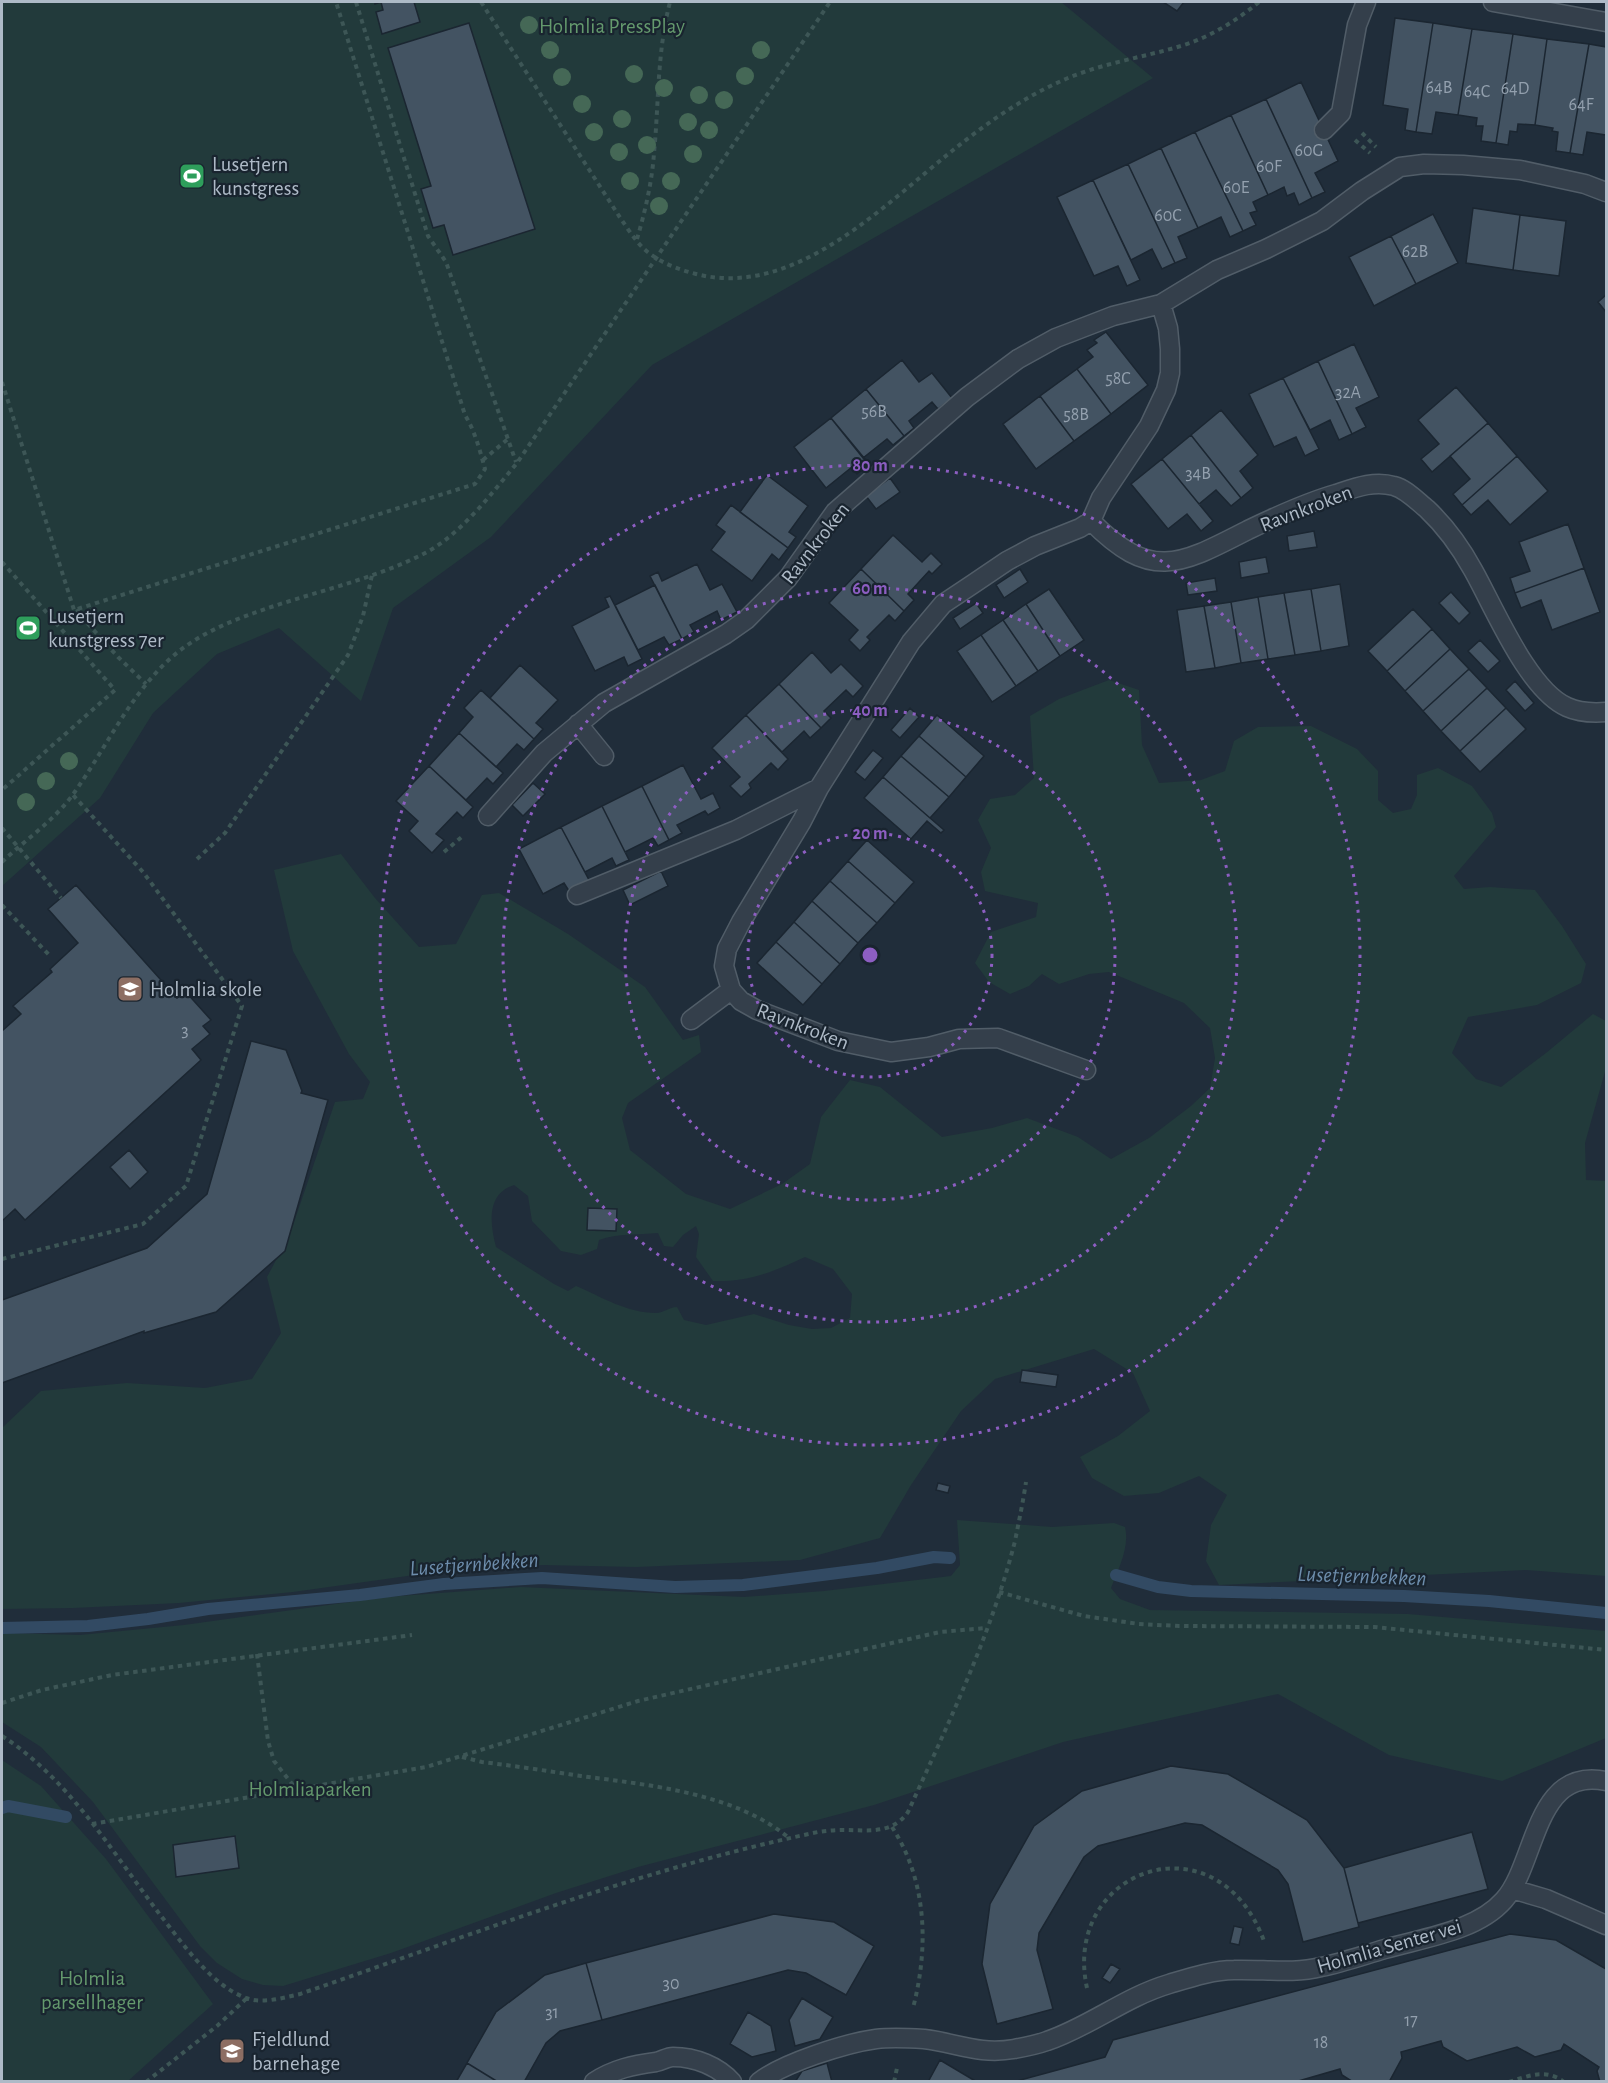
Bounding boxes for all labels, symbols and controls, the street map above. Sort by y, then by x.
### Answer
park label: Holmlia PressPlay [539,16,685,37]
house number: 64B [1426,79,1452,97]
house number: 64D [1501,80,1529,98]
house number: 64C [1464,83,1490,101]
house number: 64F [1569,96,1594,114]
house number: 60G [1295,142,1323,160]
place label: Lusetjern kunstgress [212,154,299,199]
house number: 60F [1256,158,1282,176]
sports icon: Lusetjern kunstgress [177,161,207,191]
house number: 60E [1223,179,1250,197]
house number: 60C [1154,207,1182,225]
house number: 62B [1402,243,1428,261]
house number: 58C [1105,370,1131,388]
house number: 32A [1335,384,1362,402]
house number: 56B [861,403,887,421]
house number: 58B [1063,406,1089,424]
text: 80 m [852,457,888,475]
house number: 34B [1185,465,1211,483]
street label: Ravnkroken [1257,481,1355,536]
street label: Ravnkroken [777,499,853,588]
text: 60 m [852,580,888,598]
place label: Lusetjern kunstgress 7er [48,606,164,651]
sports icon: Lusetjern kunstgress 7er [13,613,43,643]
text: 40 m [852,702,888,720]
text: 20 m [852,825,888,843]
centre of rings [860,945,880,965]
school or university icon: Holmlia skole [115,974,145,1004]
place label: Holmlia skole [150,979,262,1000]
street label: Ravnkroken [754,999,852,1054]
house number: 3 [181,1022,189,1040]
water label: Lusetjernbekken [409,1549,539,1579]
water label: Lusetjernbekken [1297,1563,1427,1589]
park label: Holmliaparken [249,1779,371,1800]
street label: Holmlia Senter vei [1314,1916,1464,1977]
park label: Holmlia parsellhager [41,1968,143,2013]
house number: 30 [663,1975,679,1993]
house number: 31 [545,2004,559,2022]
house number: 17 [1404,2012,1418,2030]
place label: Fjeldlund barnehage [252,2029,340,2074]
house number: 18 [1314,2034,1328,2052]
school or university icon: Fjeldlund barnehage [217,2036,247,2066]

